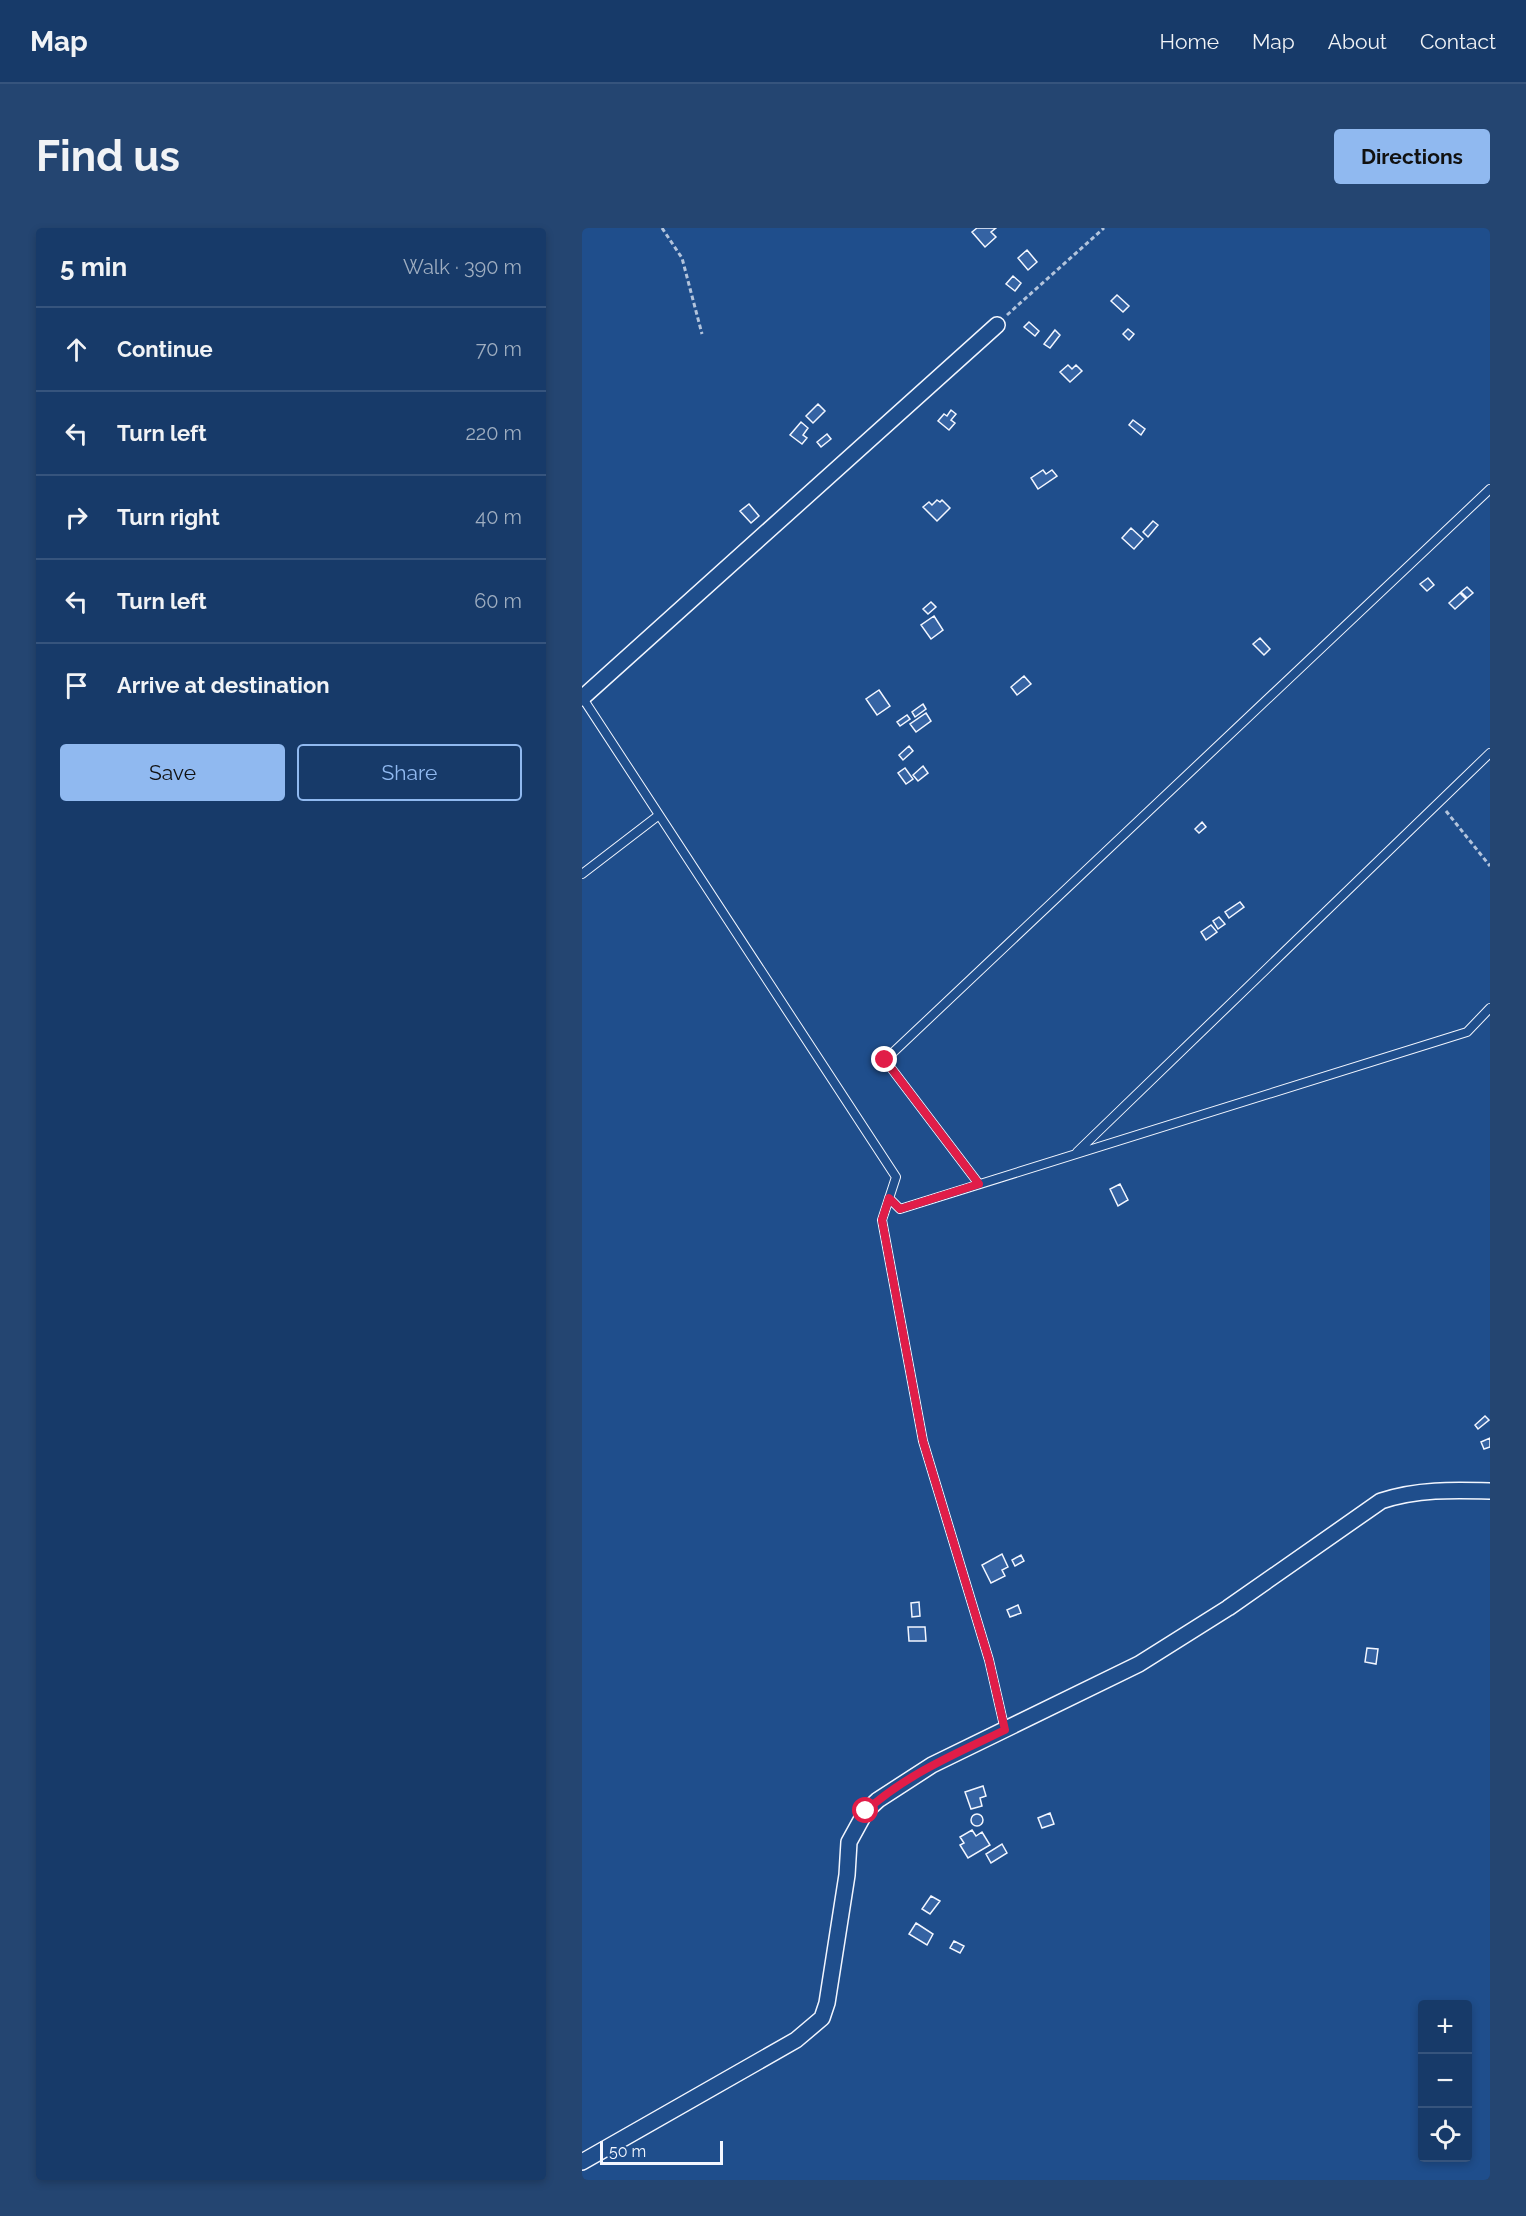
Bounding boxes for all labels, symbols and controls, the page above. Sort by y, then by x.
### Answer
text: Map [30,25,88,58]
text: Home [1160,29,1219,54]
text: Map [1252,29,1295,54]
text: About [1328,29,1387,54]
text: Contact [1420,29,1496,54]
button: Directions [1334,129,1490,184]
text: Find us [36,132,180,181]
text: 5 min [60,252,127,282]
text: Walk · 390 m [403,255,522,279]
icon: ahead [60,333,93,366]
text: Continue [117,336,213,362]
text: 70 m [476,337,522,361]
icon: left [60,417,93,450]
text: Turn left [117,420,207,446]
text: 220 m [465,421,522,445]
icon: right [60,501,93,534]
text: Turn right [117,504,220,530]
text: 40 m [475,505,522,529]
icon: left [60,585,93,618]
text: Turn left [117,588,207,614]
text: 60 m [474,589,522,613]
icon: arrive [60,669,93,702]
text: Arrive at destination [117,672,330,698]
button: Save [60,744,285,801]
button: Share [297,744,522,801]
route end [871,1046,897,1072]
route start [852,1797,878,1823]
map controls [1418,2000,1472,2162]
button: + [1418,2000,1472,2054]
button: − [1418,2054,1472,2108]
button: locate [1418,2108,1472,2162]
scale bar [600,2138,723,2166]
text: 50 m [609,2142,646,2161]

